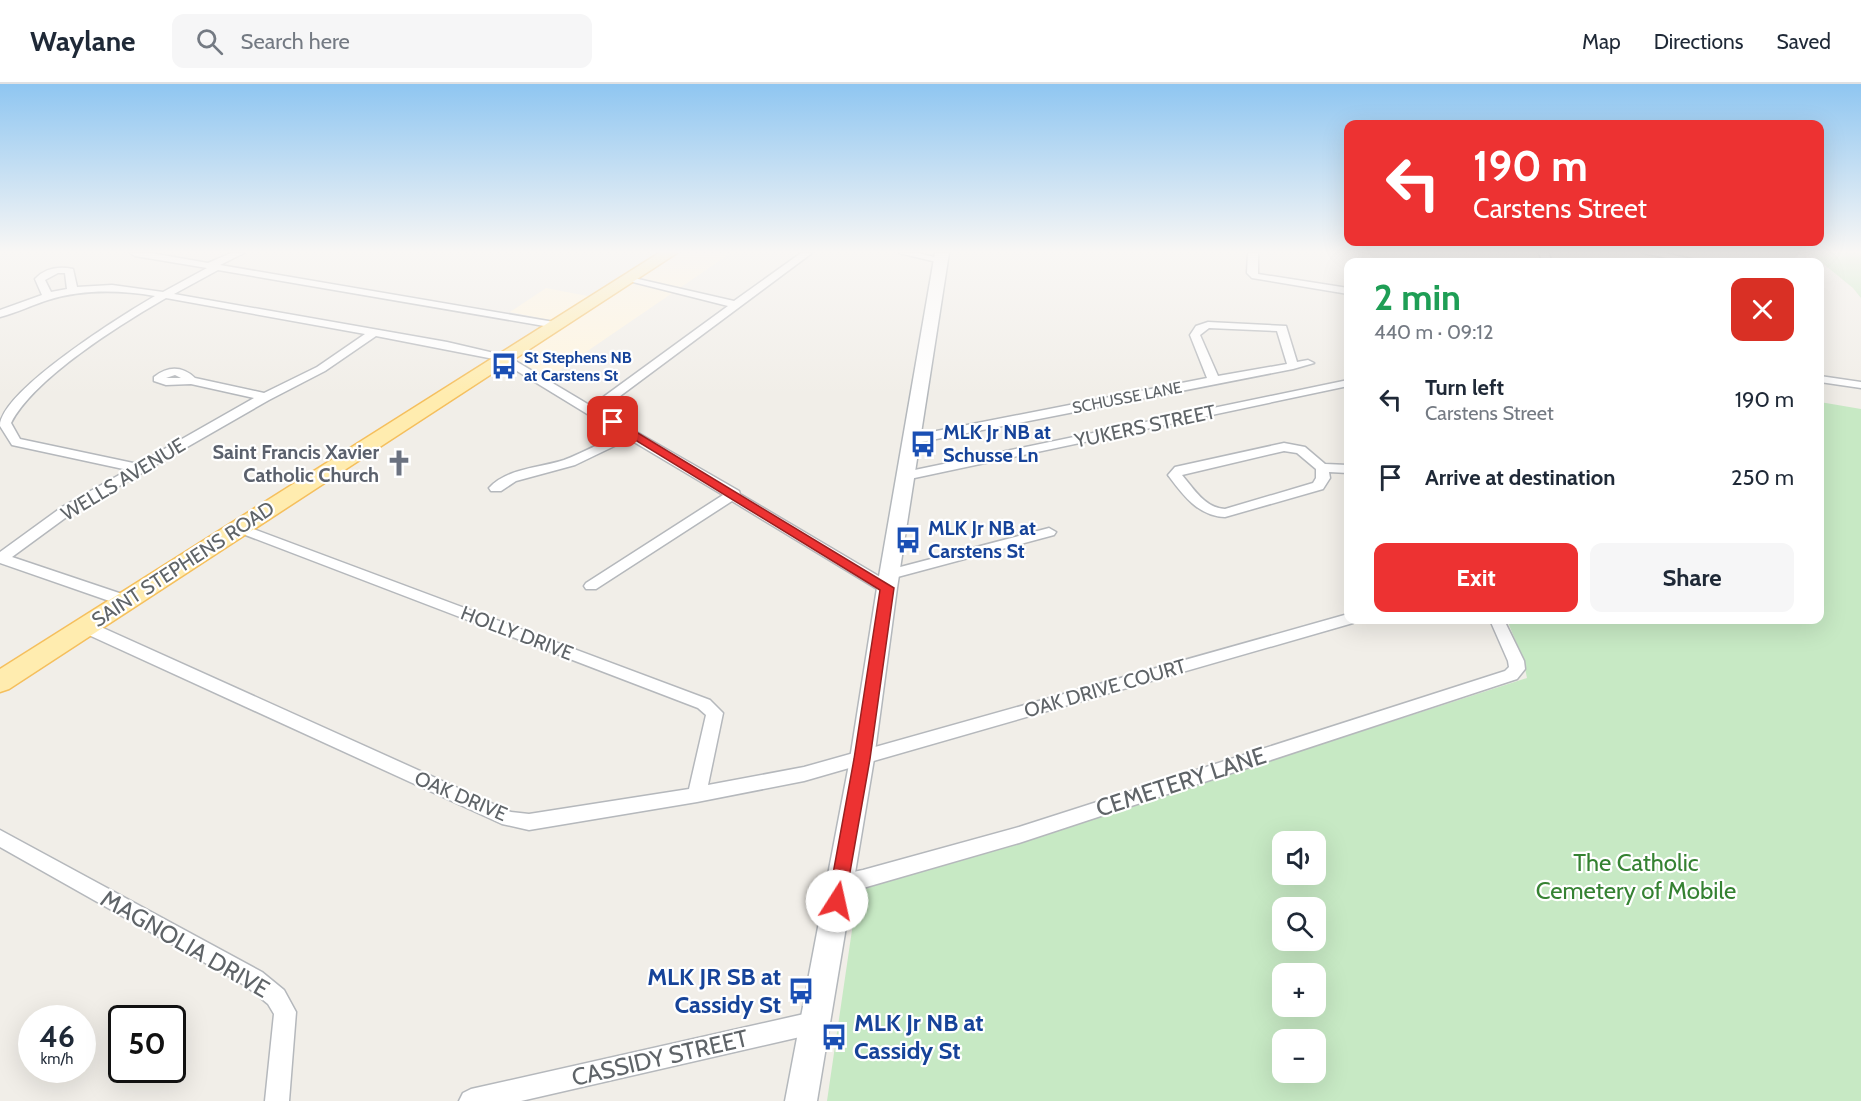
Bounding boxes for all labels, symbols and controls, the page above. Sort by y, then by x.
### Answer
search box [172,14,592,68]
text: Waylane [30,24,136,58]
icon: search [193,25,226,58]
text: Search here [241,28,350,55]
text: Map [1582,29,1621,54]
text: Directions [1654,29,1743,54]
text: Saved [1776,29,1831,54]
text: 190 m [1473,140,1588,192]
icon: left [1374,144,1452,222]
text: Carstens Street [1473,192,1647,225]
text: 2 min [1374,275,1461,319]
button: close [1731,278,1794,341]
text: 440 m · 09:12 [1374,320,1493,344]
place label: St Stephens NB at Carstens St [524,348,632,385]
bus stop icon: St Stephens NB at Carstens St [489,351,519,381]
text: Turn left [1425,374,1504,401]
street label: SCHUSSE LANE [1071,378,1184,417]
icon: left [1374,383,1407,416]
text: 190 m [1735,386,1794,413]
pin [587,396,638,447]
street label: YUKERS STREET [1071,399,1218,453]
text: Carstens Street [1425,401,1554,425]
icon: arrive [596,405,629,438]
place label: MLK Jr NB at Schusse Ln [943,420,1051,467]
bus stop icon: MLK Jr NB at Schusse Ln [908,429,938,459]
street label: WELLS AVENUE [57,433,189,525]
place label: Saint Francis Xavier Catholic Church [212,440,379,487]
church icon: Saint Francis Xavier Catholic Church [384,448,414,478]
icon: arrive [1374,461,1407,494]
text: Arrive at destination [1425,464,1615,491]
text: 250 m [1731,464,1794,491]
street label: SAINT STEPHENS ROAD [87,496,279,632]
place label: MLK Jr NB at Carstens St [928,516,1036,563]
bus stop icon: MLK Jr NB at Carstens St [893,525,923,555]
button: Exit [1374,543,1578,612]
button: Share [1590,543,1794,612]
street label: HOLLY DRIVE [457,601,577,665]
street label: OAK DRIVE COURT [1021,653,1189,723]
street label: CEMETERY LANE [1092,740,1270,823]
street label: OAK DRIVE [411,766,511,826]
map controls [1272,831,1326,1083]
button: sound [1272,831,1326,885]
park label: The Catholic Cemetery of Mobile [1536,848,1736,905]
position arrow [805,869,869,933]
street label: MAGNOLIA DRIVE [96,884,275,1004]
button: search [1272,897,1326,951]
place label: MLK JR SB at Cassidy St [647,962,781,1019]
button: + [1272,963,1326,1017]
bus stop icon: MLK JR SB at Cassidy St [786,976,816,1006]
speed limit sign: 50 [108,1005,186,1083]
place label: MLK Jr NB at Cassidy St [854,1008,984,1065]
text: 46 [39,1018,75,1055]
bus stop icon: MLK Jr NB at Cassidy St [819,1022,849,1052]
street label: CASSIDY STREET [569,1023,751,1092]
button: − [1272,1029,1326,1083]
text: km/h [41,1050,73,1068]

